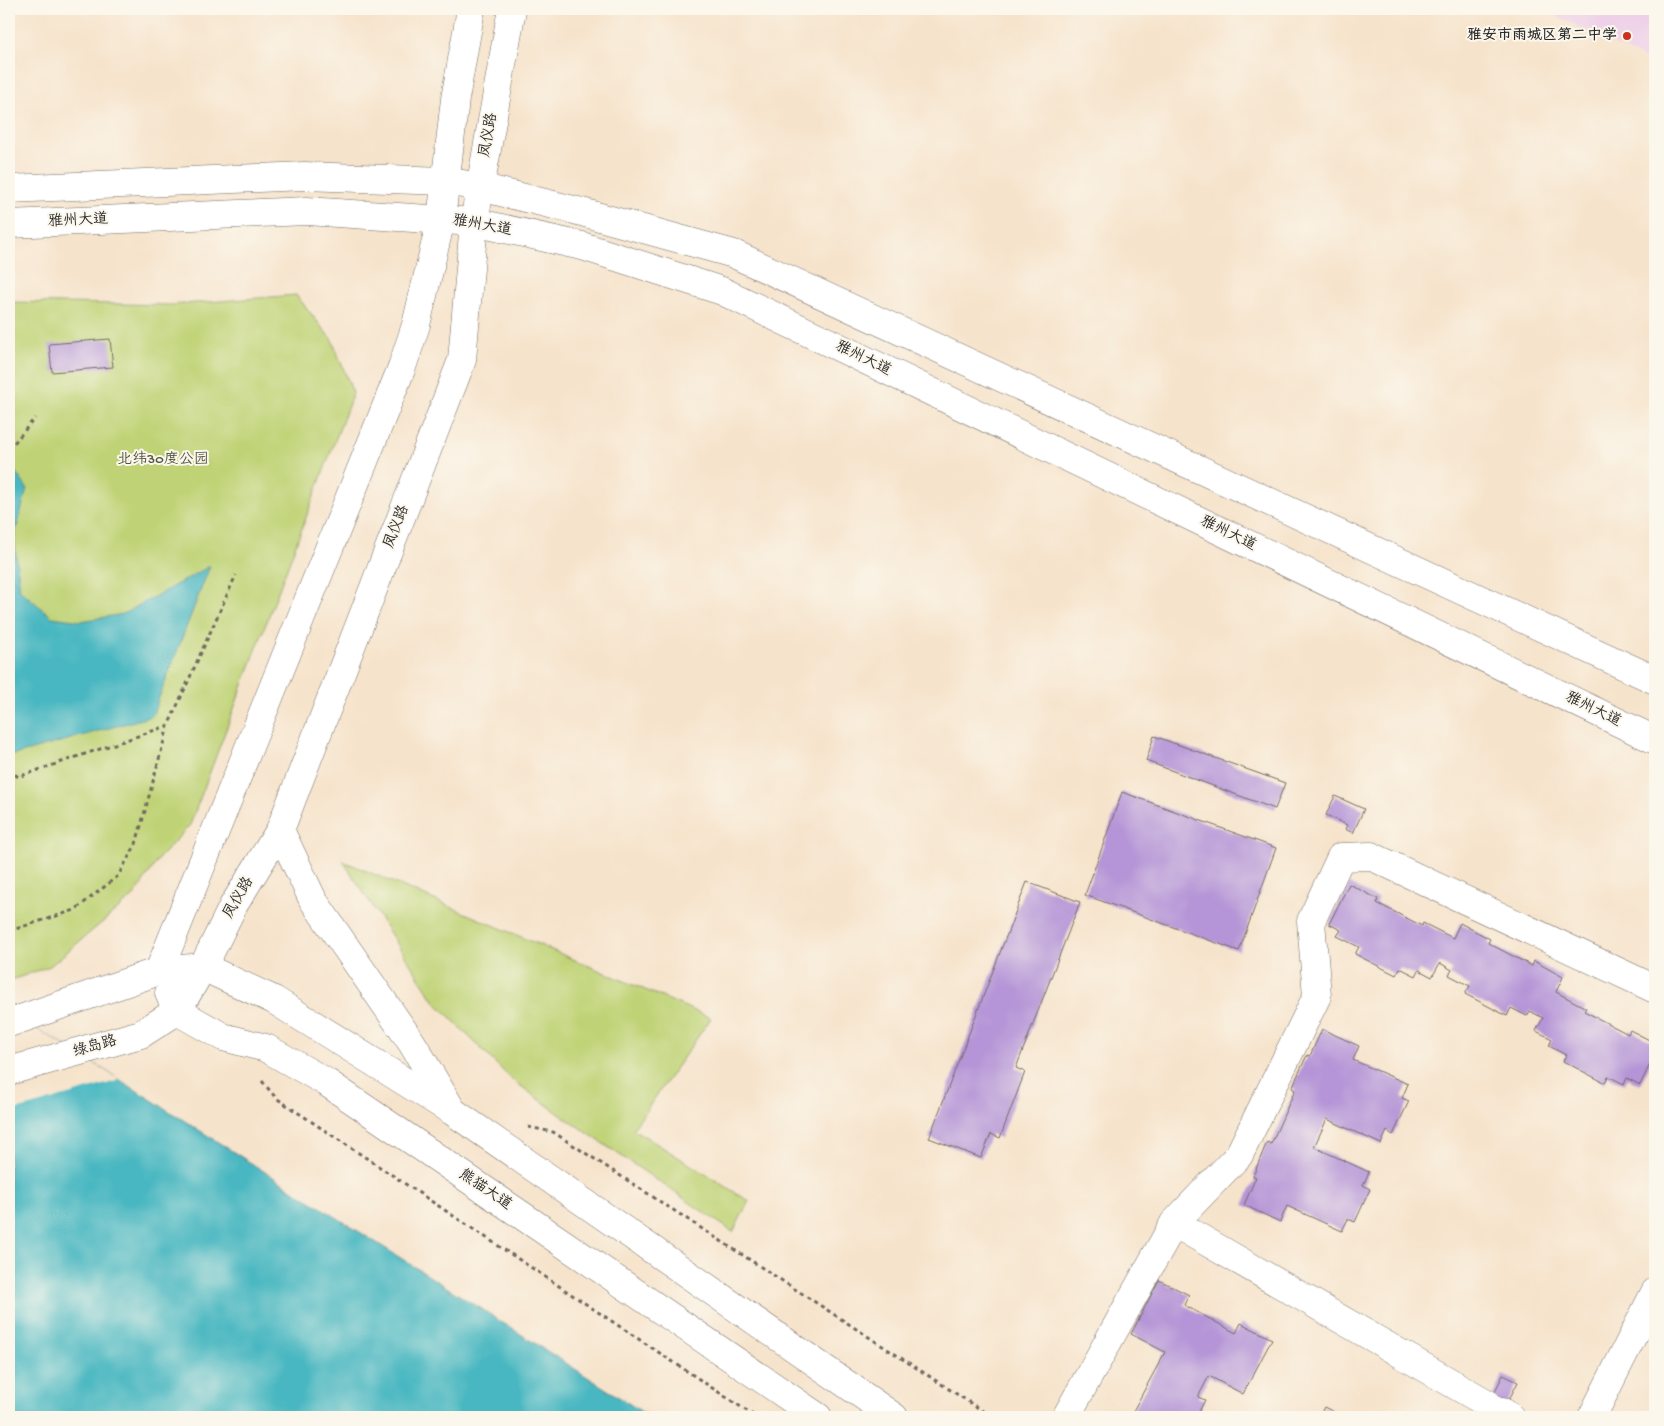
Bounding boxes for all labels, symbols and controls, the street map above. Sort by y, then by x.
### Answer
place label: 雅安市雨城区第二中学 [1467,27,1617,45]
marker: 雅安市雨城区第二中学 [1621,30,1633,42]
street label: 凤仪路 [476,111,502,159]
street label: 雅州大道 [48,210,108,232]
street label: 雅州大道 [451,212,513,240]
street label: 雅州大道 [832,338,894,380]
park label: 北纬30度公园 [117,450,209,469]
street label: 凤仪路 [381,503,413,551]
street label: 雅州大道 [1197,513,1259,555]
street label: 雅州大道 [1562,689,1624,731]
street label: 凤仪路 [220,874,258,922]
street label: 绿岛路 [71,1032,119,1062]
street label: 熊猫大道 [455,1165,515,1214]

